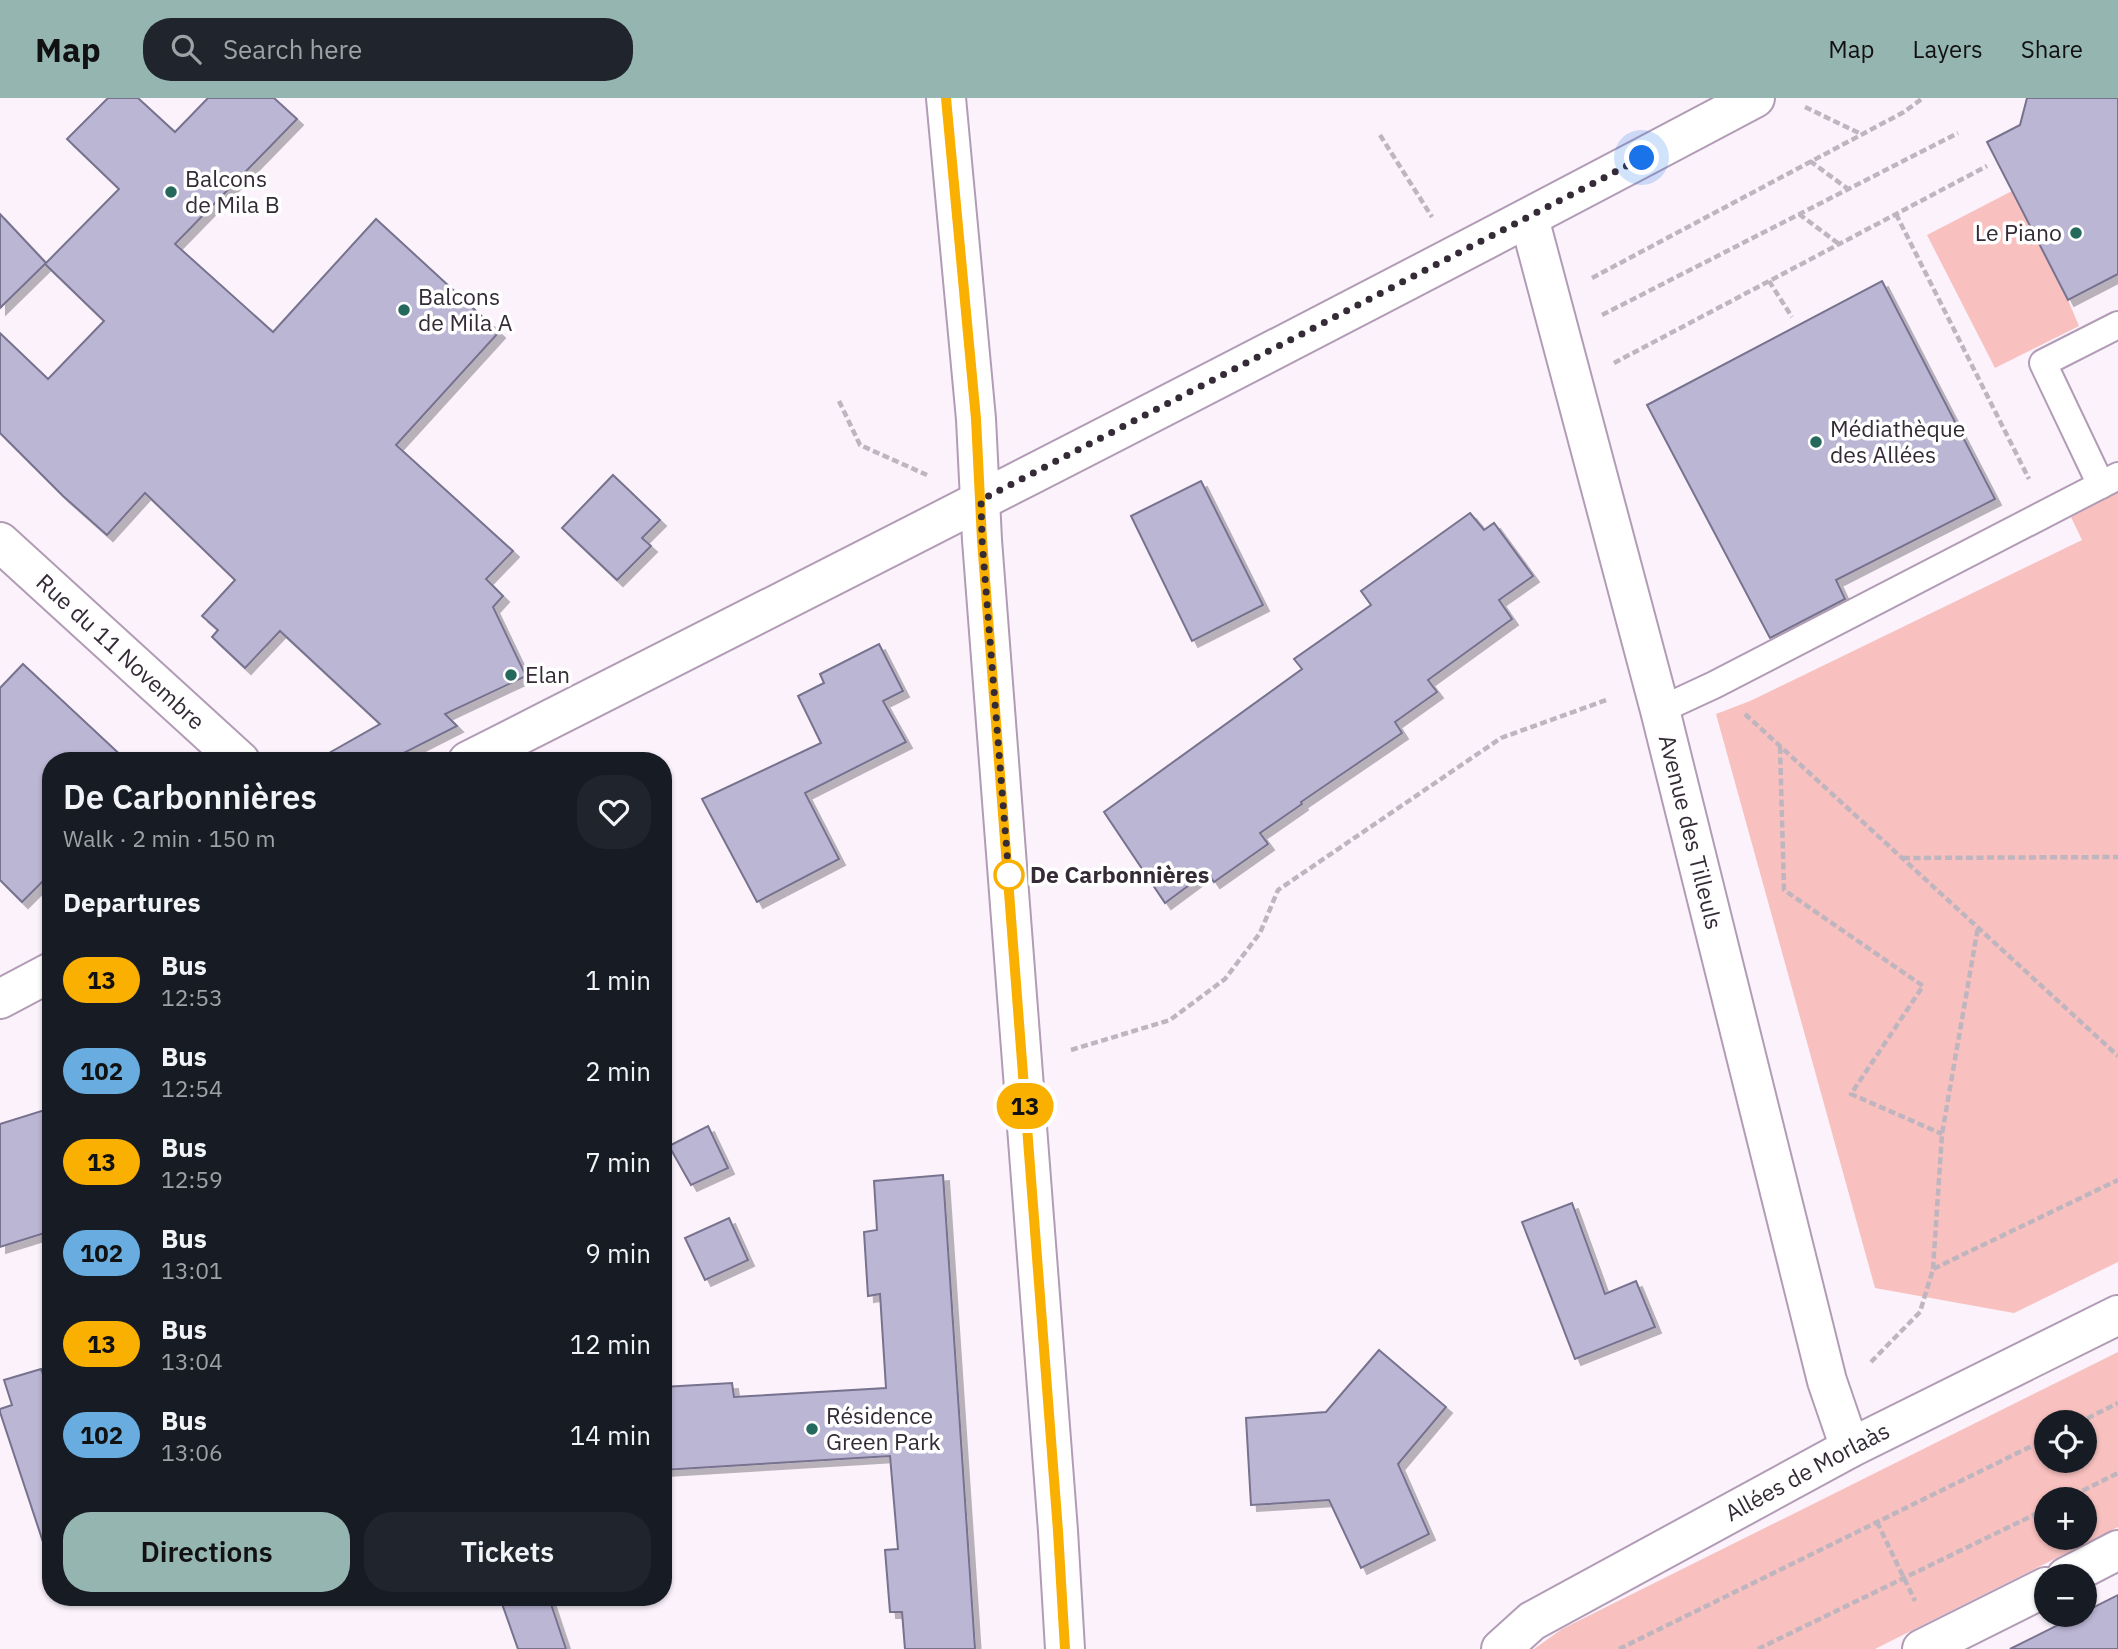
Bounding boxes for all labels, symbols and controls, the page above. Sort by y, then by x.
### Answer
search box [143,18,633,81]
text: Map [35,28,101,71]
icon: search [167,30,205,68]
text: Search here [223,32,362,66]
text: Map [1828,33,1875,65]
text: Layers [1913,33,1983,65]
text: Share [2021,33,2083,65]
your location [1624,140,1659,175]
place label: Balcons de Mila B [185,163,280,219]
marker: Balcons de Mila B [163,184,179,200]
place label: Le Piano [1975,217,2062,247]
marker: Le Piano [2068,225,2084,241]
place label: Balcons de Mila A [418,281,513,337]
marker: Balcons de Mila A [396,302,412,318]
place label: Médiathèque des Allées [1830,413,1965,469]
marker: Médiathèque des Allées [1808,434,1824,450]
street label: Rue du 11 Novembre [30,567,212,736]
place label: Elan [525,659,570,689]
marker: Elan [503,667,519,683]
street label: Avenue des Tilleuls [1653,731,1730,932]
text: De Carbonnières [63,775,317,818]
button: heart [577,775,651,849]
text: Walk · 2 min · 150 m [63,823,276,853]
place label: De Carbonnières [1030,859,1209,889]
marker: De Carbonnières [994,860,1024,890]
text: Departures [63,885,201,919]
text: Bus [161,948,207,982]
text: 1 min [585,963,651,997]
text: 13 [87,964,116,996]
text: 12:53 [161,982,223,1012]
text: Bus [161,1039,207,1073]
text: 2 min [585,1054,651,1088]
text: 102 [80,1055,123,1087]
text: 12:54 [161,1073,223,1103]
line badge: 13 [993,1083,1056,1129]
text: 13 [1011,1090,1039,1122]
text: Bus [161,1130,207,1164]
text: 7 min [585,1145,651,1179]
text: 13 [87,1146,116,1178]
text: 12:59 [161,1164,223,1194]
text: Bus [161,1221,207,1255]
text: 9 min [585,1236,651,1270]
text: 102 [80,1237,123,1269]
text: 13:01 [161,1255,223,1285]
text: Bus [161,1312,207,1346]
text: 12 min [570,1327,651,1361]
text: 13 [87,1328,116,1360]
text: 13:04 [161,1346,223,1376]
place label: Résidence Green Park [826,1400,941,1456]
text: Bus [161,1403,207,1437]
map controls [2034,1410,2097,1627]
button: locate [2034,1410,2097,1473]
street label: Allées de Morlaàs [1719,1415,1894,1527]
text: 14 min [570,1418,651,1452]
text: 102 [80,1419,123,1451]
marker: Résidence Green Park [804,1421,820,1437]
text: 13:06 [161,1437,223,1467]
button: + [2034,1487,2097,1550]
button: Directions [63,1512,350,1592]
button: Tickets [364,1512,651,1592]
button: − [2034,1564,2097,1627]

